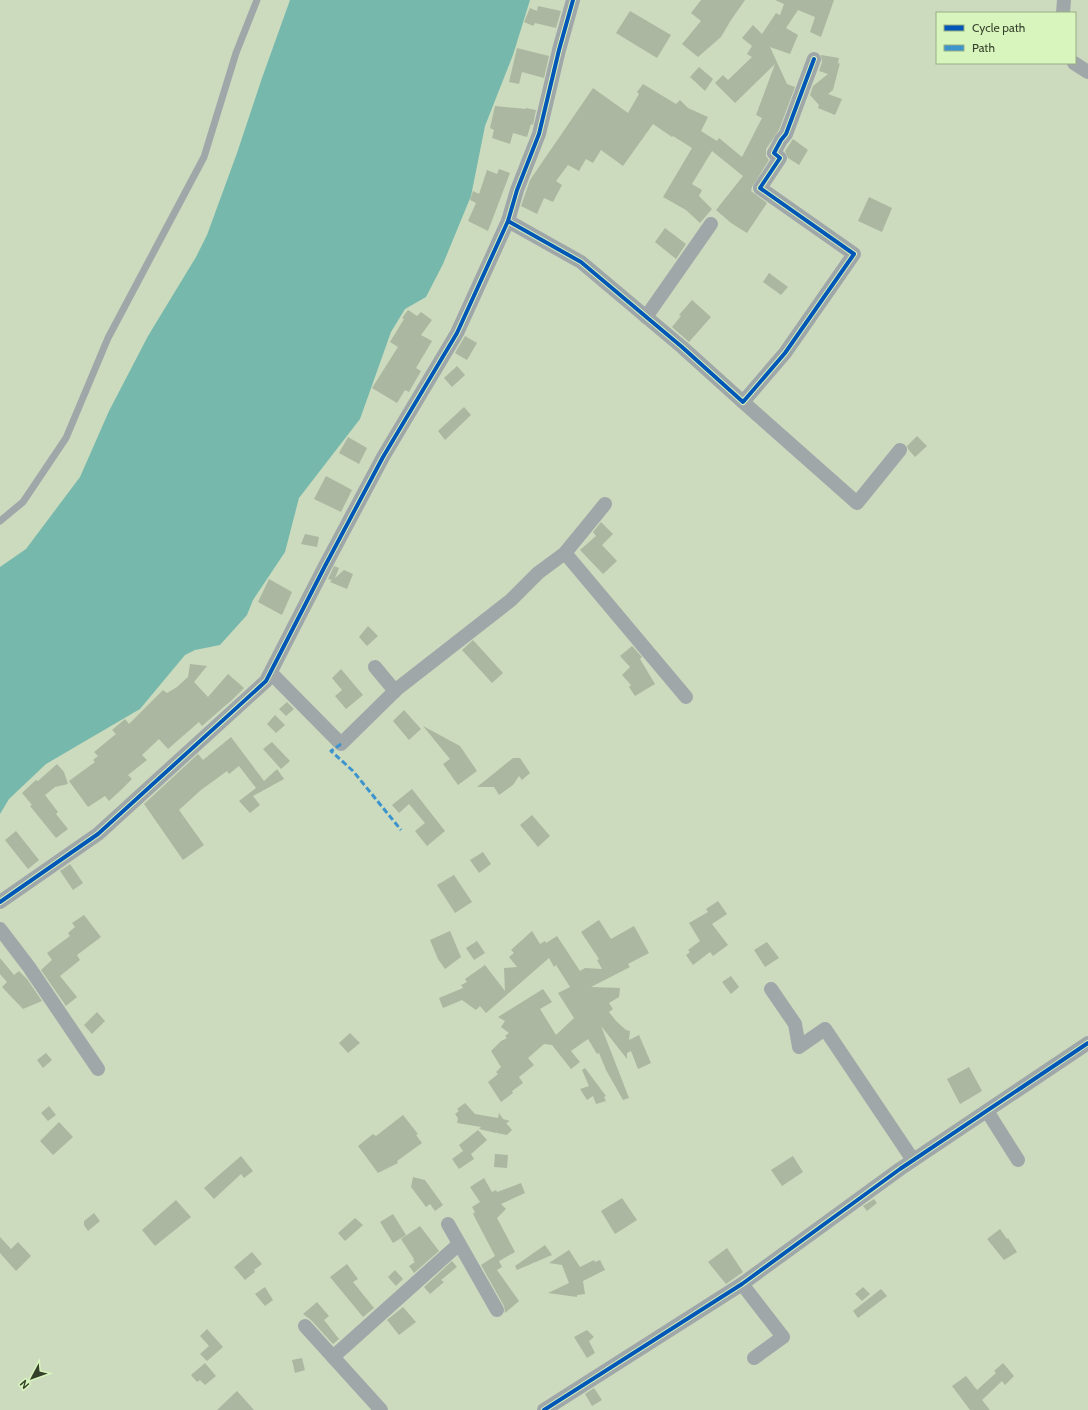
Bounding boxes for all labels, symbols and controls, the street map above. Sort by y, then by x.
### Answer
legend [936,12,1076,64]
text: Cycle path [972,20,1025,35]
text: Path [972,40,995,55]
north arrow [12,1358,52,1398]
text: N [17,1377,32,1392]

